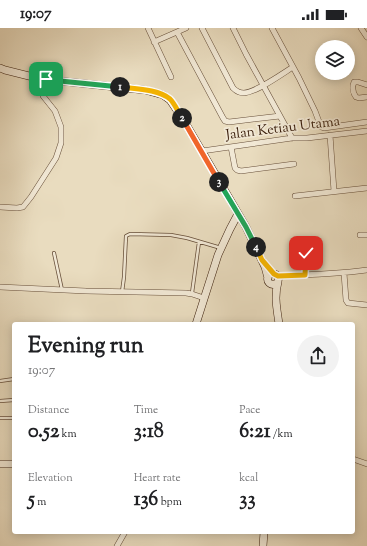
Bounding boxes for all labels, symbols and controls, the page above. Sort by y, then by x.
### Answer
text: 19:07 [20,4,51,25]
map controls [315,40,355,80]
button: layers [315,40,355,80]
pin [29,62,63,96]
icon: arrive [35,68,57,90]
pin: 1 [110,77,130,97]
text: 1 [118,79,122,95]
pin: 2 [172,108,192,128]
text: 2 [179,110,185,126]
street label: Jalan Ketiau Utama [224,112,342,146]
pin: 3 [209,172,229,192]
text: 3 [217,174,221,190]
pin [289,236,323,270]
pin: 4 [246,237,266,257]
text: 4 [253,239,259,255]
icon: check [295,242,317,264]
text: Evening run [28,331,144,363]
button: share [297,335,339,377]
text: 19:07 [28,362,55,380]
text: Distance [28,402,69,418]
text: Time [134,402,158,418]
text: Pace [239,402,260,418]
text: 0.52 [28,418,59,447]
text: 3:18 [134,418,164,447]
text: 6:21 [239,418,270,447]
text: km [59,426,77,442]
text: /km [270,426,293,442]
text: Elevation [28,470,73,486]
text: Heart rate [134,470,181,486]
text: kcal [239,470,258,486]
text: 5 [28,486,35,515]
text: 136 [134,486,158,515]
text: 33 [239,486,256,515]
text: m [35,494,46,510]
text: bpm [158,494,182,510]

